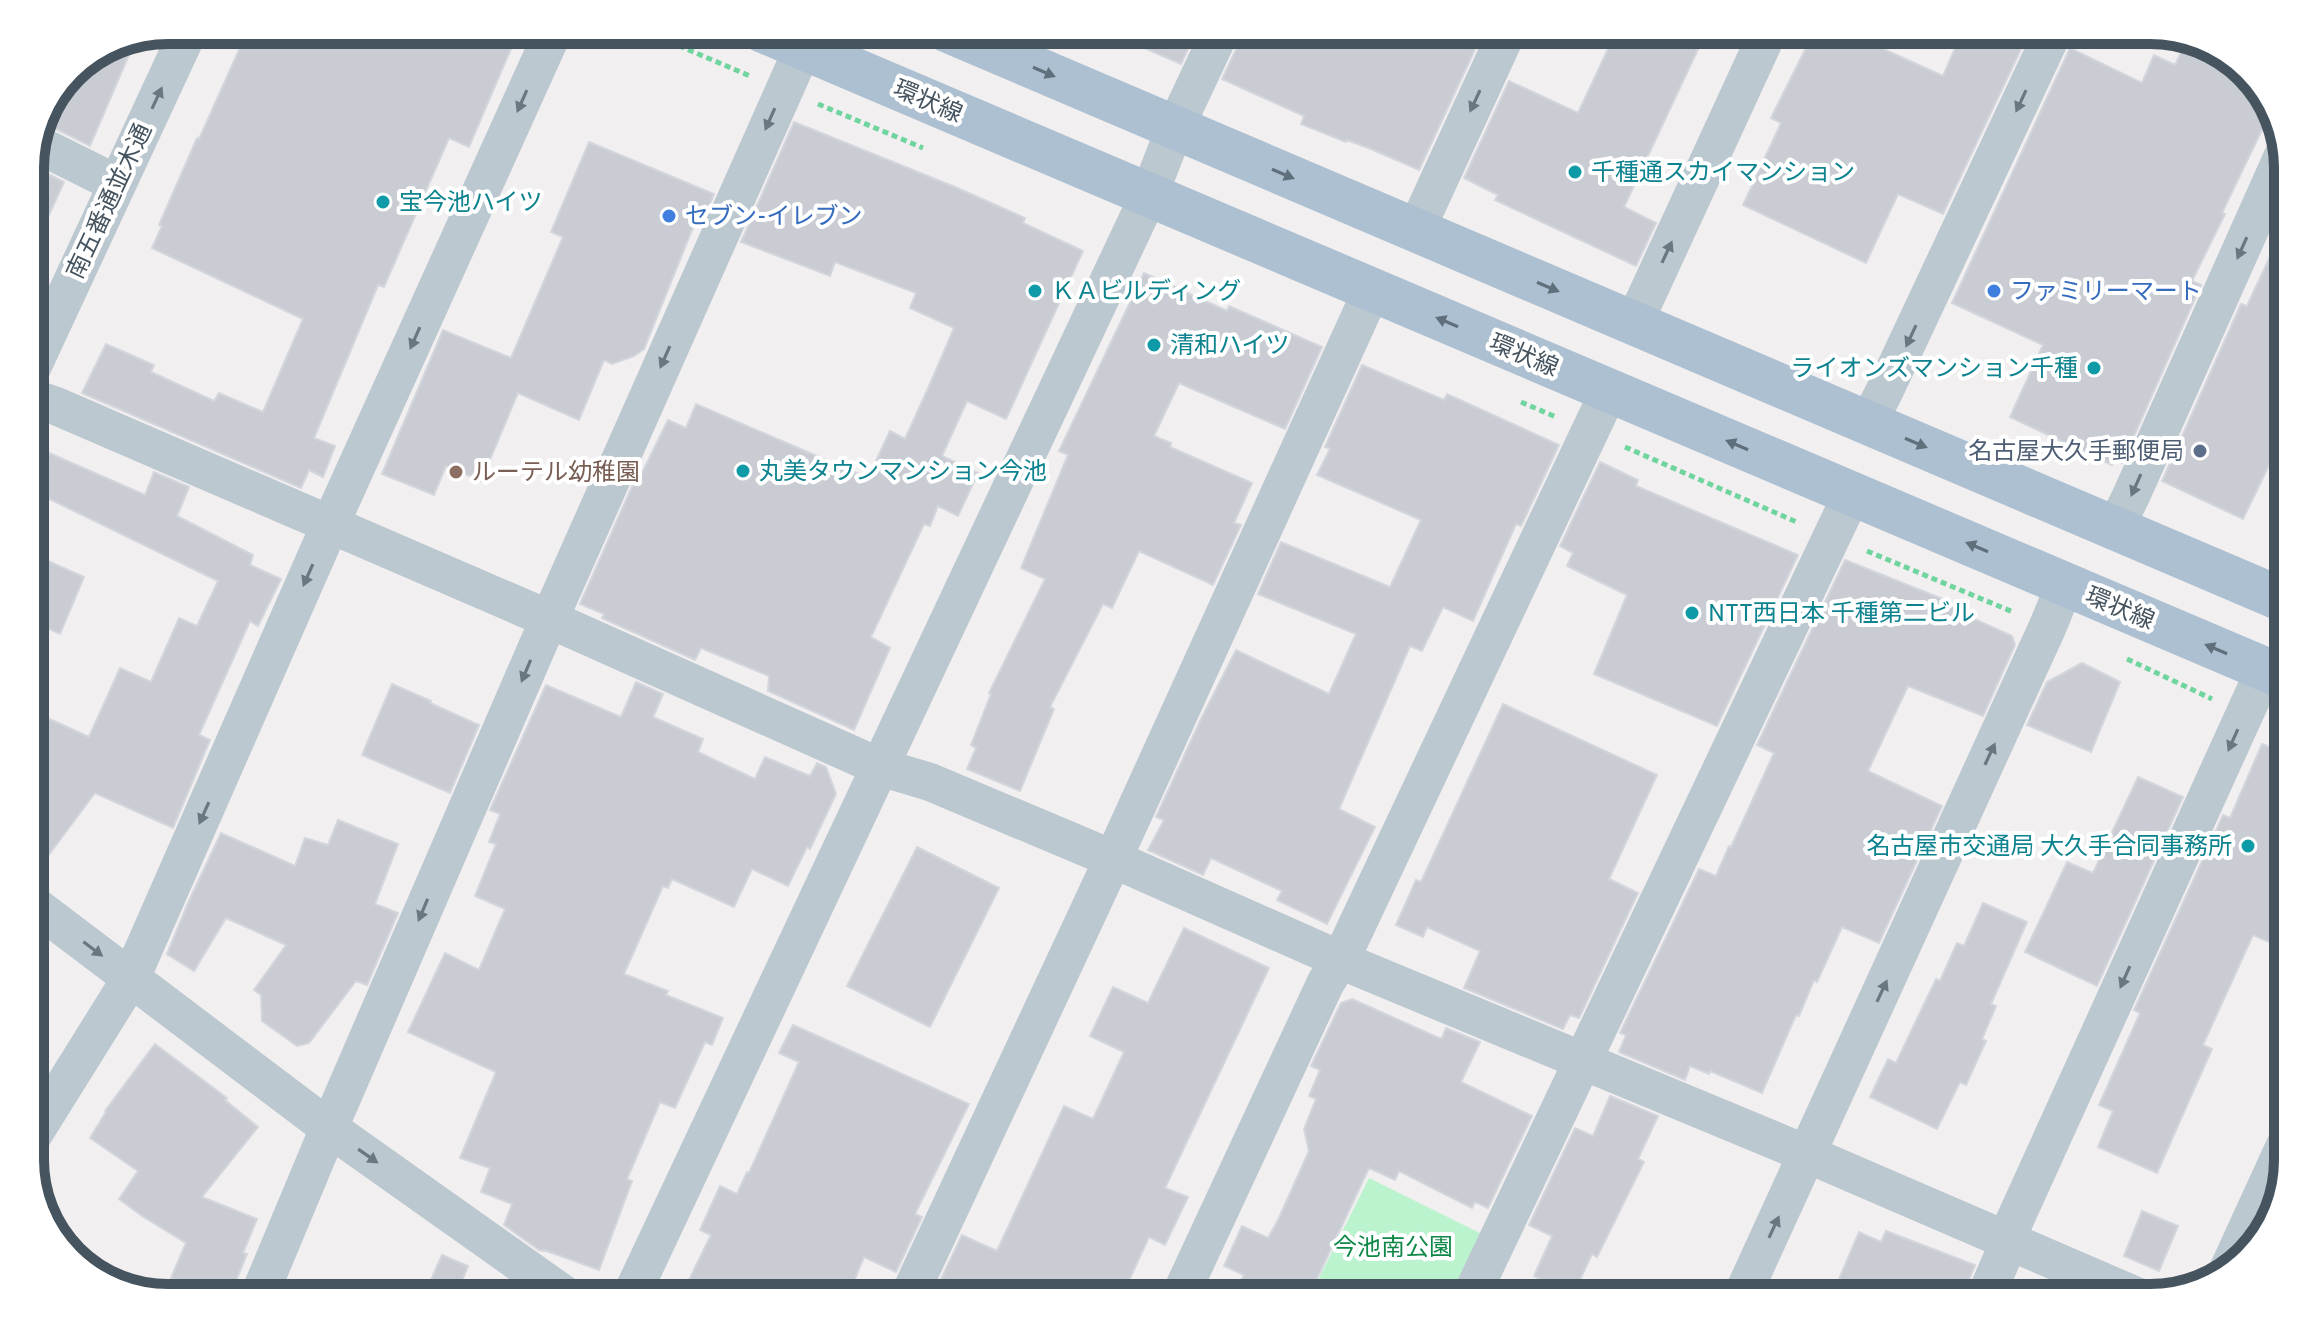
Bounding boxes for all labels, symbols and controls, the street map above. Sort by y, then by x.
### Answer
one-way arrow [1032,65,1056,78]
street label: 環状線 [888,75,966,131]
one-way arrow [150,86,164,109]
one-way arrow [515,89,529,113]
one-way arrow [1469,89,1482,113]
one-way arrow [2014,89,2028,112]
one-way arrow [764,107,777,131]
street label: 南五番通並木通 [62,119,160,284]
place label: 千種通スカイマンション [1591,159,1855,189]
marker: 千種通スカイマンション [1566,163,1584,181]
one-way arrow [1271,167,1295,180]
place label: 宝今池ハイツ [399,189,543,219]
marker: 宝今池ハイツ [374,193,392,211]
place label: セブン-イレブン [685,203,863,233]
marker: セブン-イレブン [660,207,678,225]
one-way arrow [2235,236,2248,260]
one-way arrow [1660,241,1674,264]
place label: ＫＡビルディング [1051,278,1241,308]
place label: ファミリーマート [2010,278,2202,308]
one-way arrow [1536,280,1560,293]
marker: ＫＡビルディング [1026,282,1044,300]
marker: ファミリーマート [1985,282,2003,300]
one-way arrow [1435,315,1458,328]
one-way arrow [1904,324,1918,348]
one-way arrow [408,326,422,350]
street label: 環状線 [1484,329,1562,385]
place label: 清和ハイツ [1170,332,1290,362]
marker: 清和ハイツ [1145,336,1163,354]
one-way arrow [659,345,672,368]
place label: ライオンズマンション千種 [1790,355,2078,385]
marker: ライオンズマンション千種 [2085,359,2103,377]
one-way arrow [1904,437,1928,450]
place label: 名古屋大久手郵便局 [1968,438,2184,468]
one-way arrow [1725,439,1749,452]
marker: 名古屋大久手郵便局 [2191,442,2209,460]
place label: 丸美タウンマンション今池 [759,458,1047,488]
place label: ルーテル幼稚園 [472,459,640,489]
marker: 丸美タウンマンション今池 [734,462,752,480]
marker: ルーテル幼稚園 [447,463,465,481]
one-way arrow [2129,474,2143,497]
one-way arrow [1965,540,1989,553]
one-way arrow [301,563,315,587]
street label: 環状線 [2080,582,2158,638]
place label: NTT西日本 千種第二ビル [1708,600,1975,630]
marker: NTT西日本 千種第二ビル [1683,604,1701,622]
one-way arrow [2204,642,2228,655]
one-way arrow [520,659,533,683]
one-way arrow [2226,728,2239,752]
one-way arrow [1983,742,1997,766]
one-way arrow [197,801,210,825]
place label: 名古屋市交通局 大久手合同事務所 [1866,833,2232,863]
marker: 名古屋市交通局 大久手合同事務所 [2239,837,2257,855]
one-way arrow [416,898,429,922]
one-way arrow [82,941,104,957]
one-way arrow [2119,965,2132,989]
one-way arrow [1875,979,1889,1002]
one-way arrow [358,1147,378,1163]
one-way arrow [1767,1215,1781,1239]
park label: 今池南公園 [1333,1234,1453,1264]

